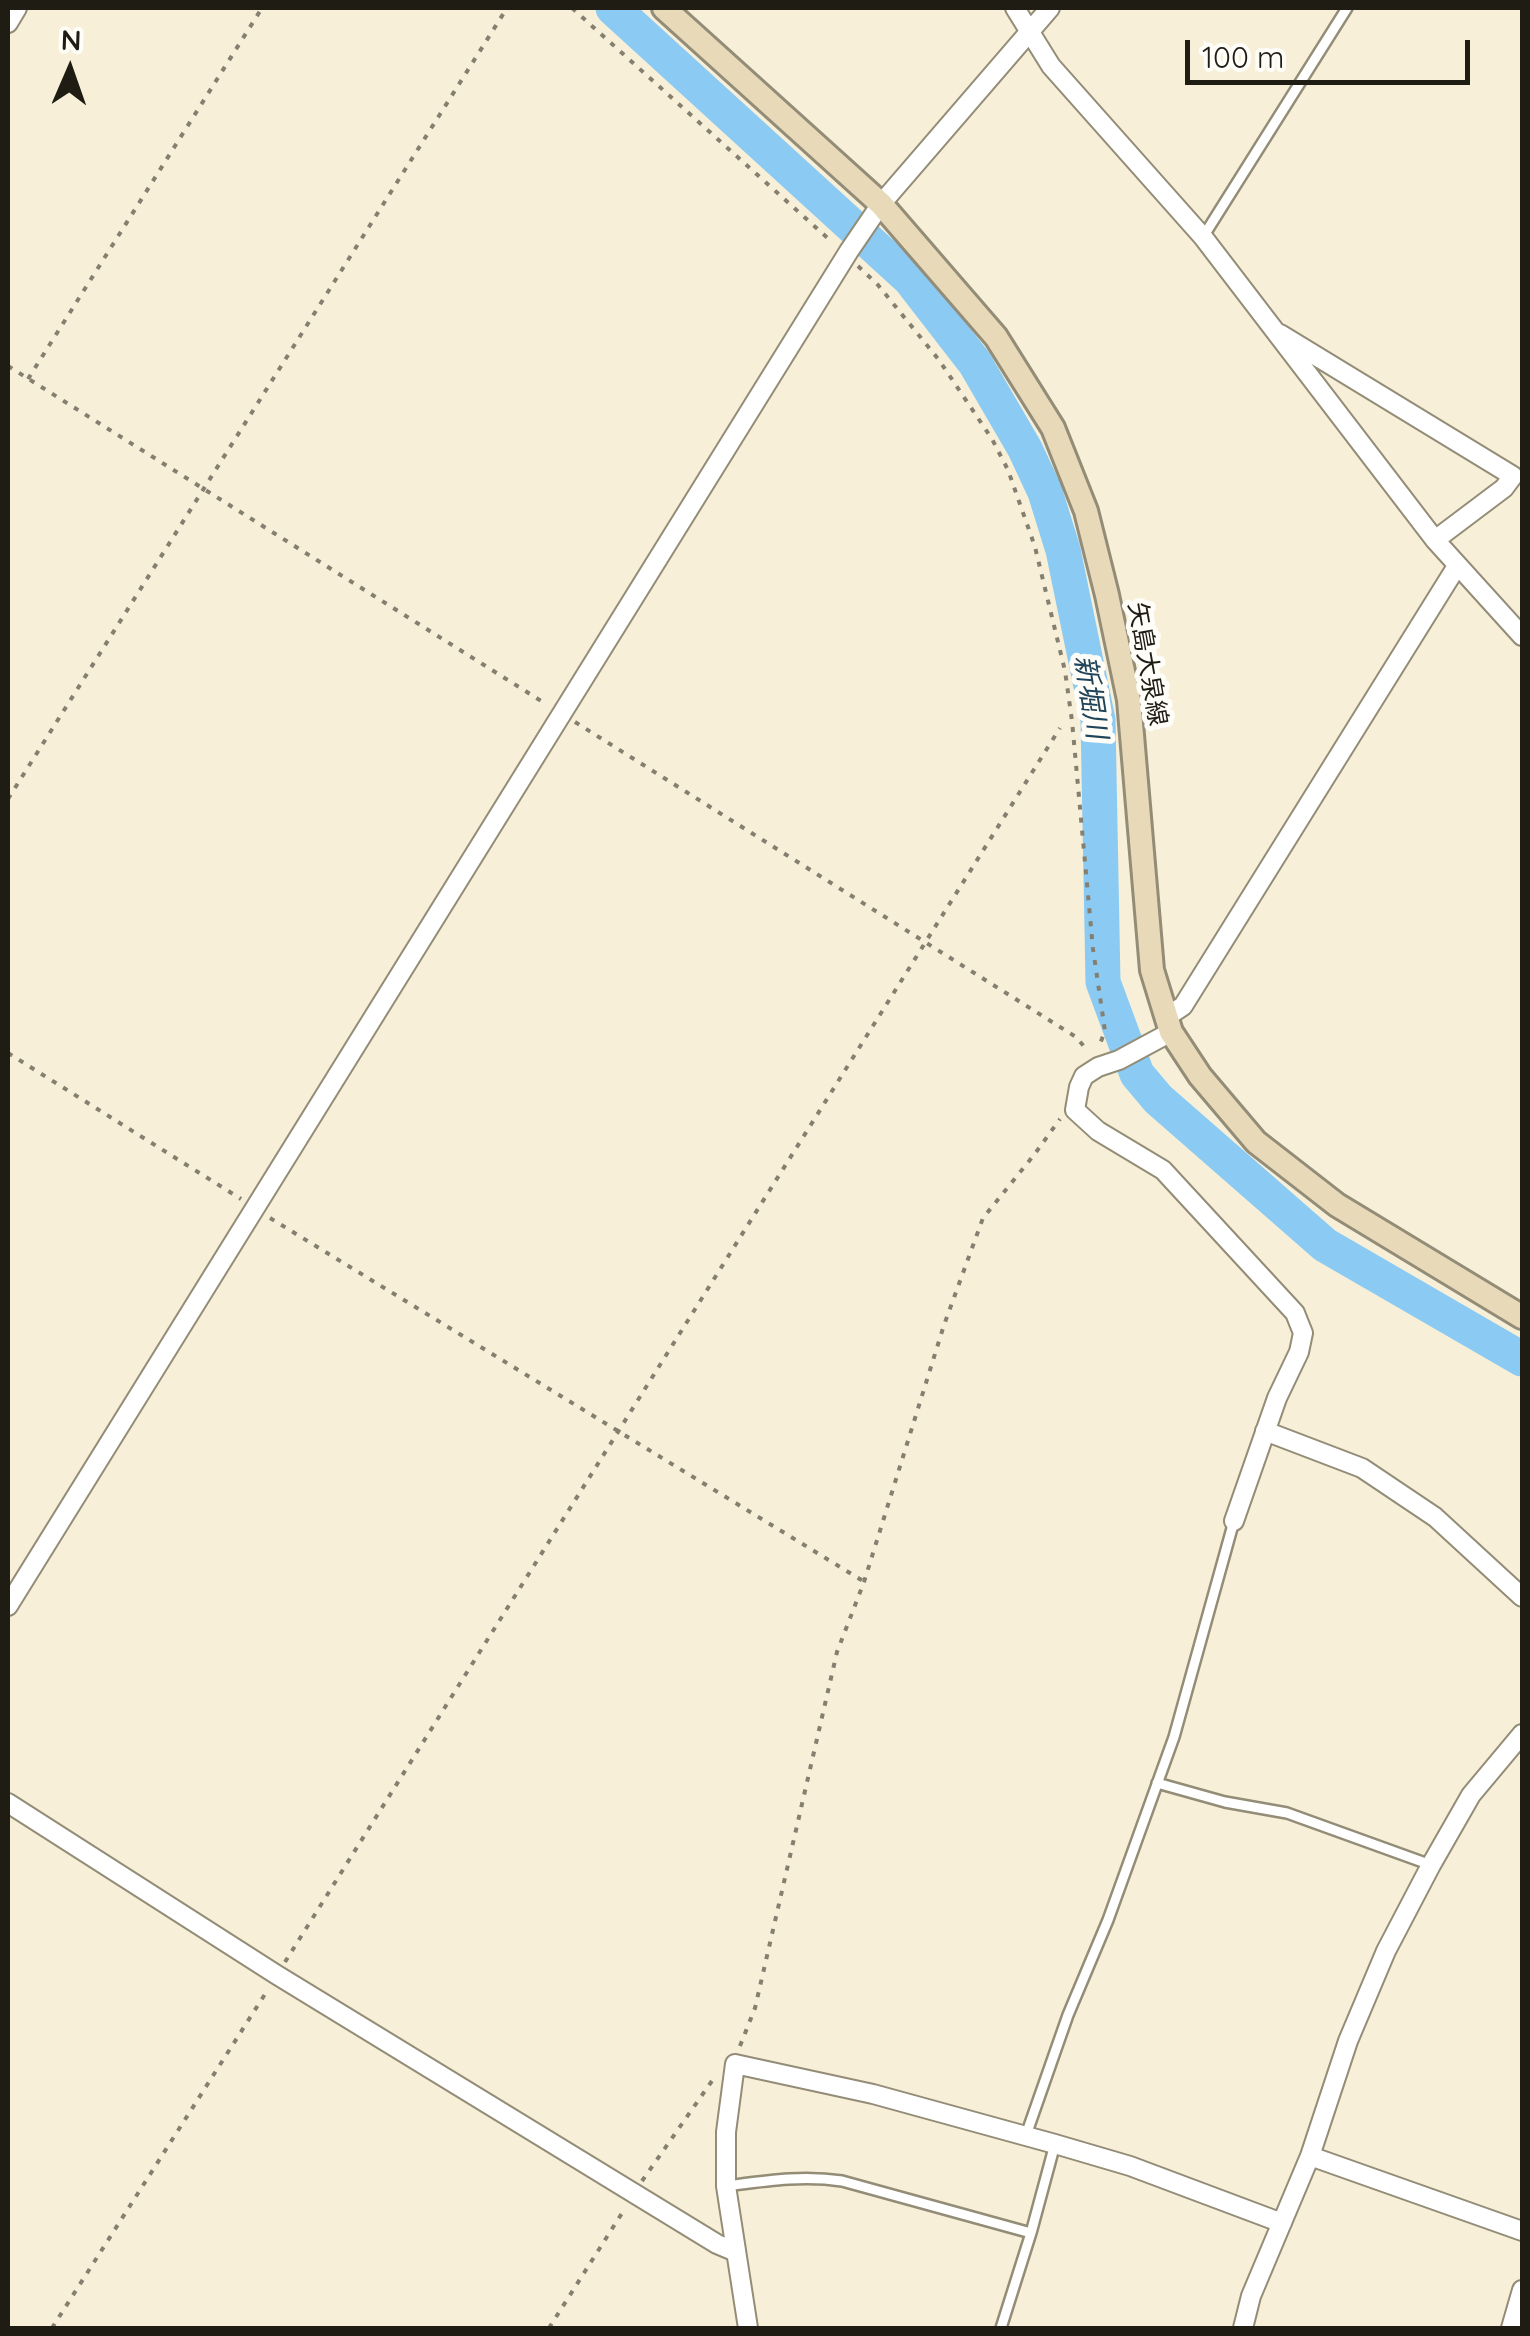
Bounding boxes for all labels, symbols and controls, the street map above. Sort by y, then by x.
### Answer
north arrow [20,20,120,120]
scale bar [1190,20,1475,82]
text: N [60,22,82,57]
text: 100 m [1202,38,1284,76]
street label: 矢島大泉線 [1121,600,1173,728]
water label: 新堀川 [1067,653,1113,741]

